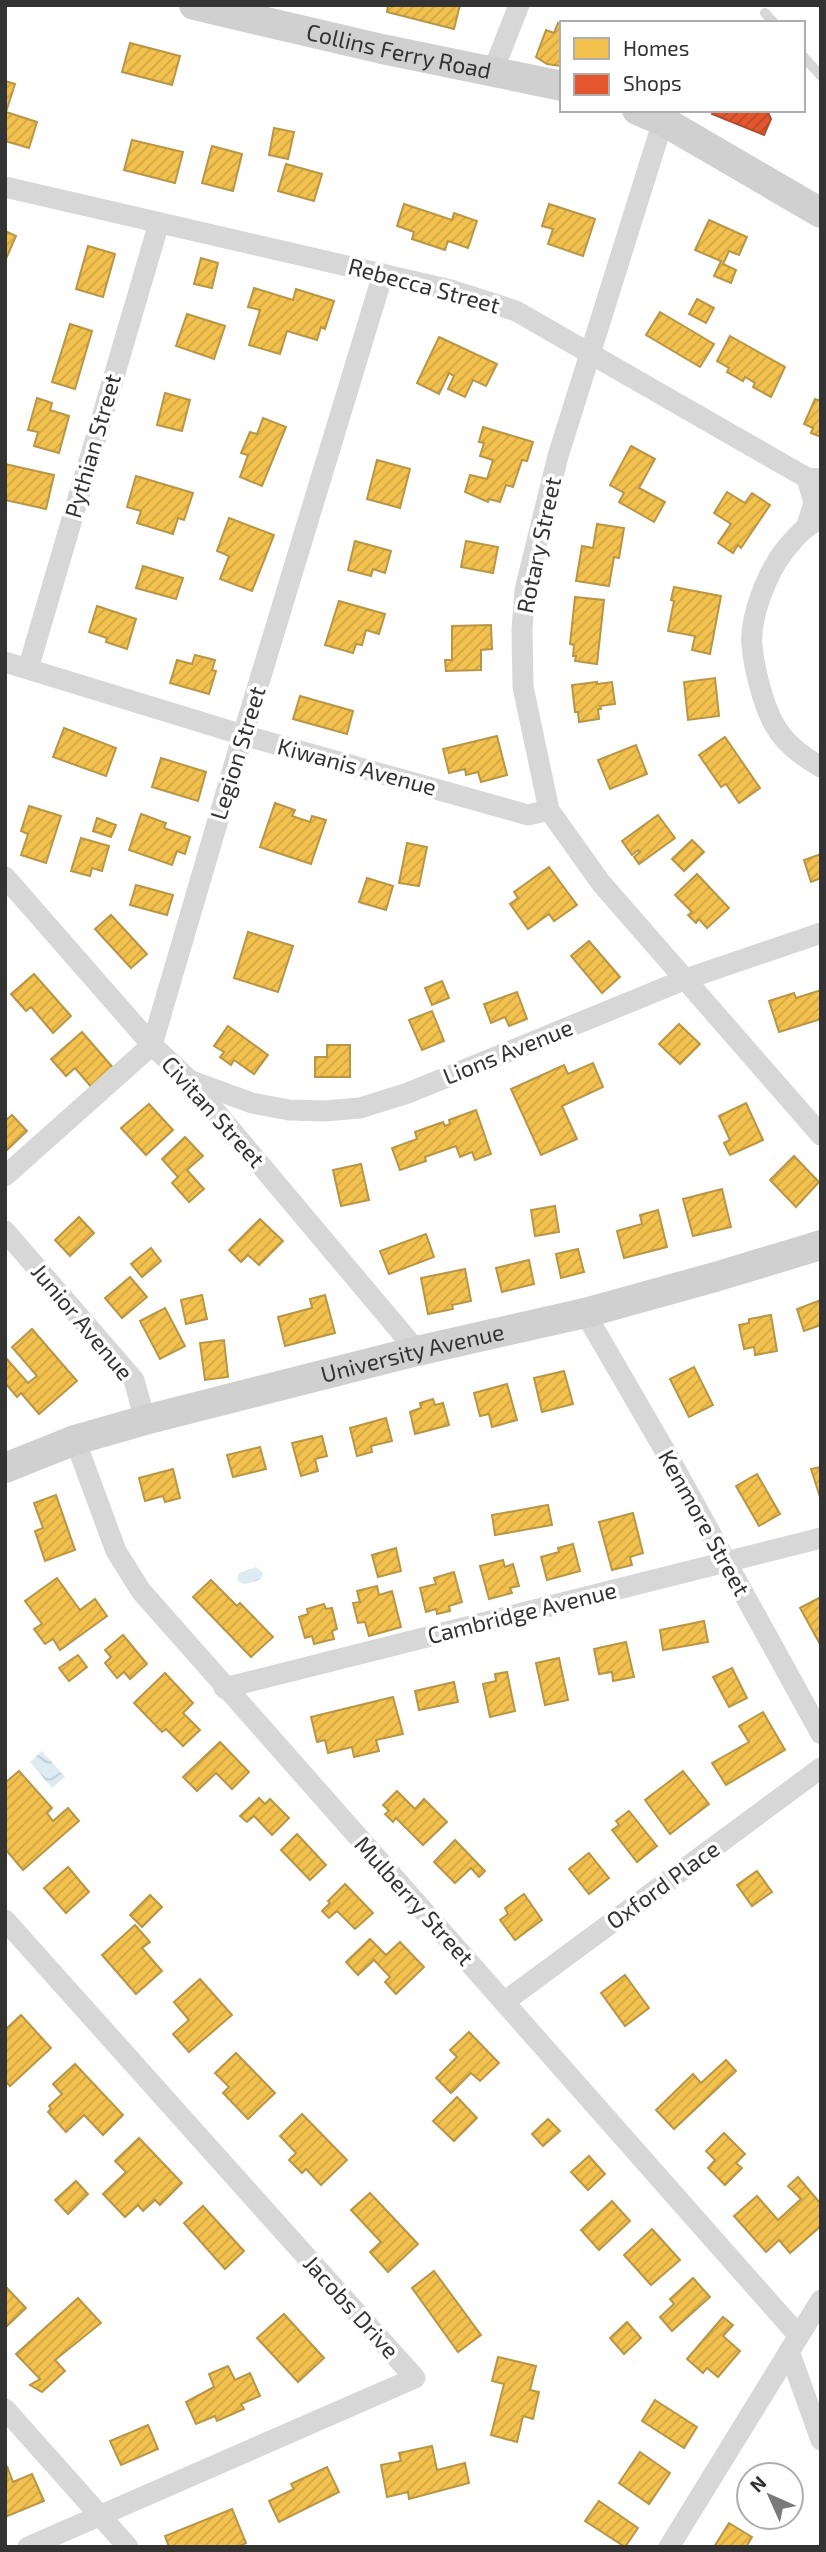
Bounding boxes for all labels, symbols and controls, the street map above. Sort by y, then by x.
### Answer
street label: Collins Ferry Road [304,17,494,84]
legend [560,21,805,112]
text: Homes [623,35,689,60]
text: Shops [623,70,682,95]
street label: Rebecca Street [345,251,503,319]
street label: Pythian Street [58,370,126,521]
street label: Rotary Street [510,474,566,615]
street label: Legion Street [203,682,271,823]
street label: Kiwanis Avenue [275,731,440,801]
street label: Lions Avenue [439,1012,577,1090]
street label: Civitan Street [156,1050,271,1173]
street label: Junior Avenue [26,1257,140,1385]
street label: University Avenue [318,1317,507,1388]
street label: Kenmore Street [653,1445,757,1601]
street label: Cambridge Avenue [424,1575,619,1649]
street label: Mulberry Street [349,1830,480,1971]
street label: Oxford Place [600,1834,724,1935]
street label: Jacobs Drive [298,2249,405,2364]
north arrow [735,2461,805,2531]
text: N [745,2471,771,2497]

